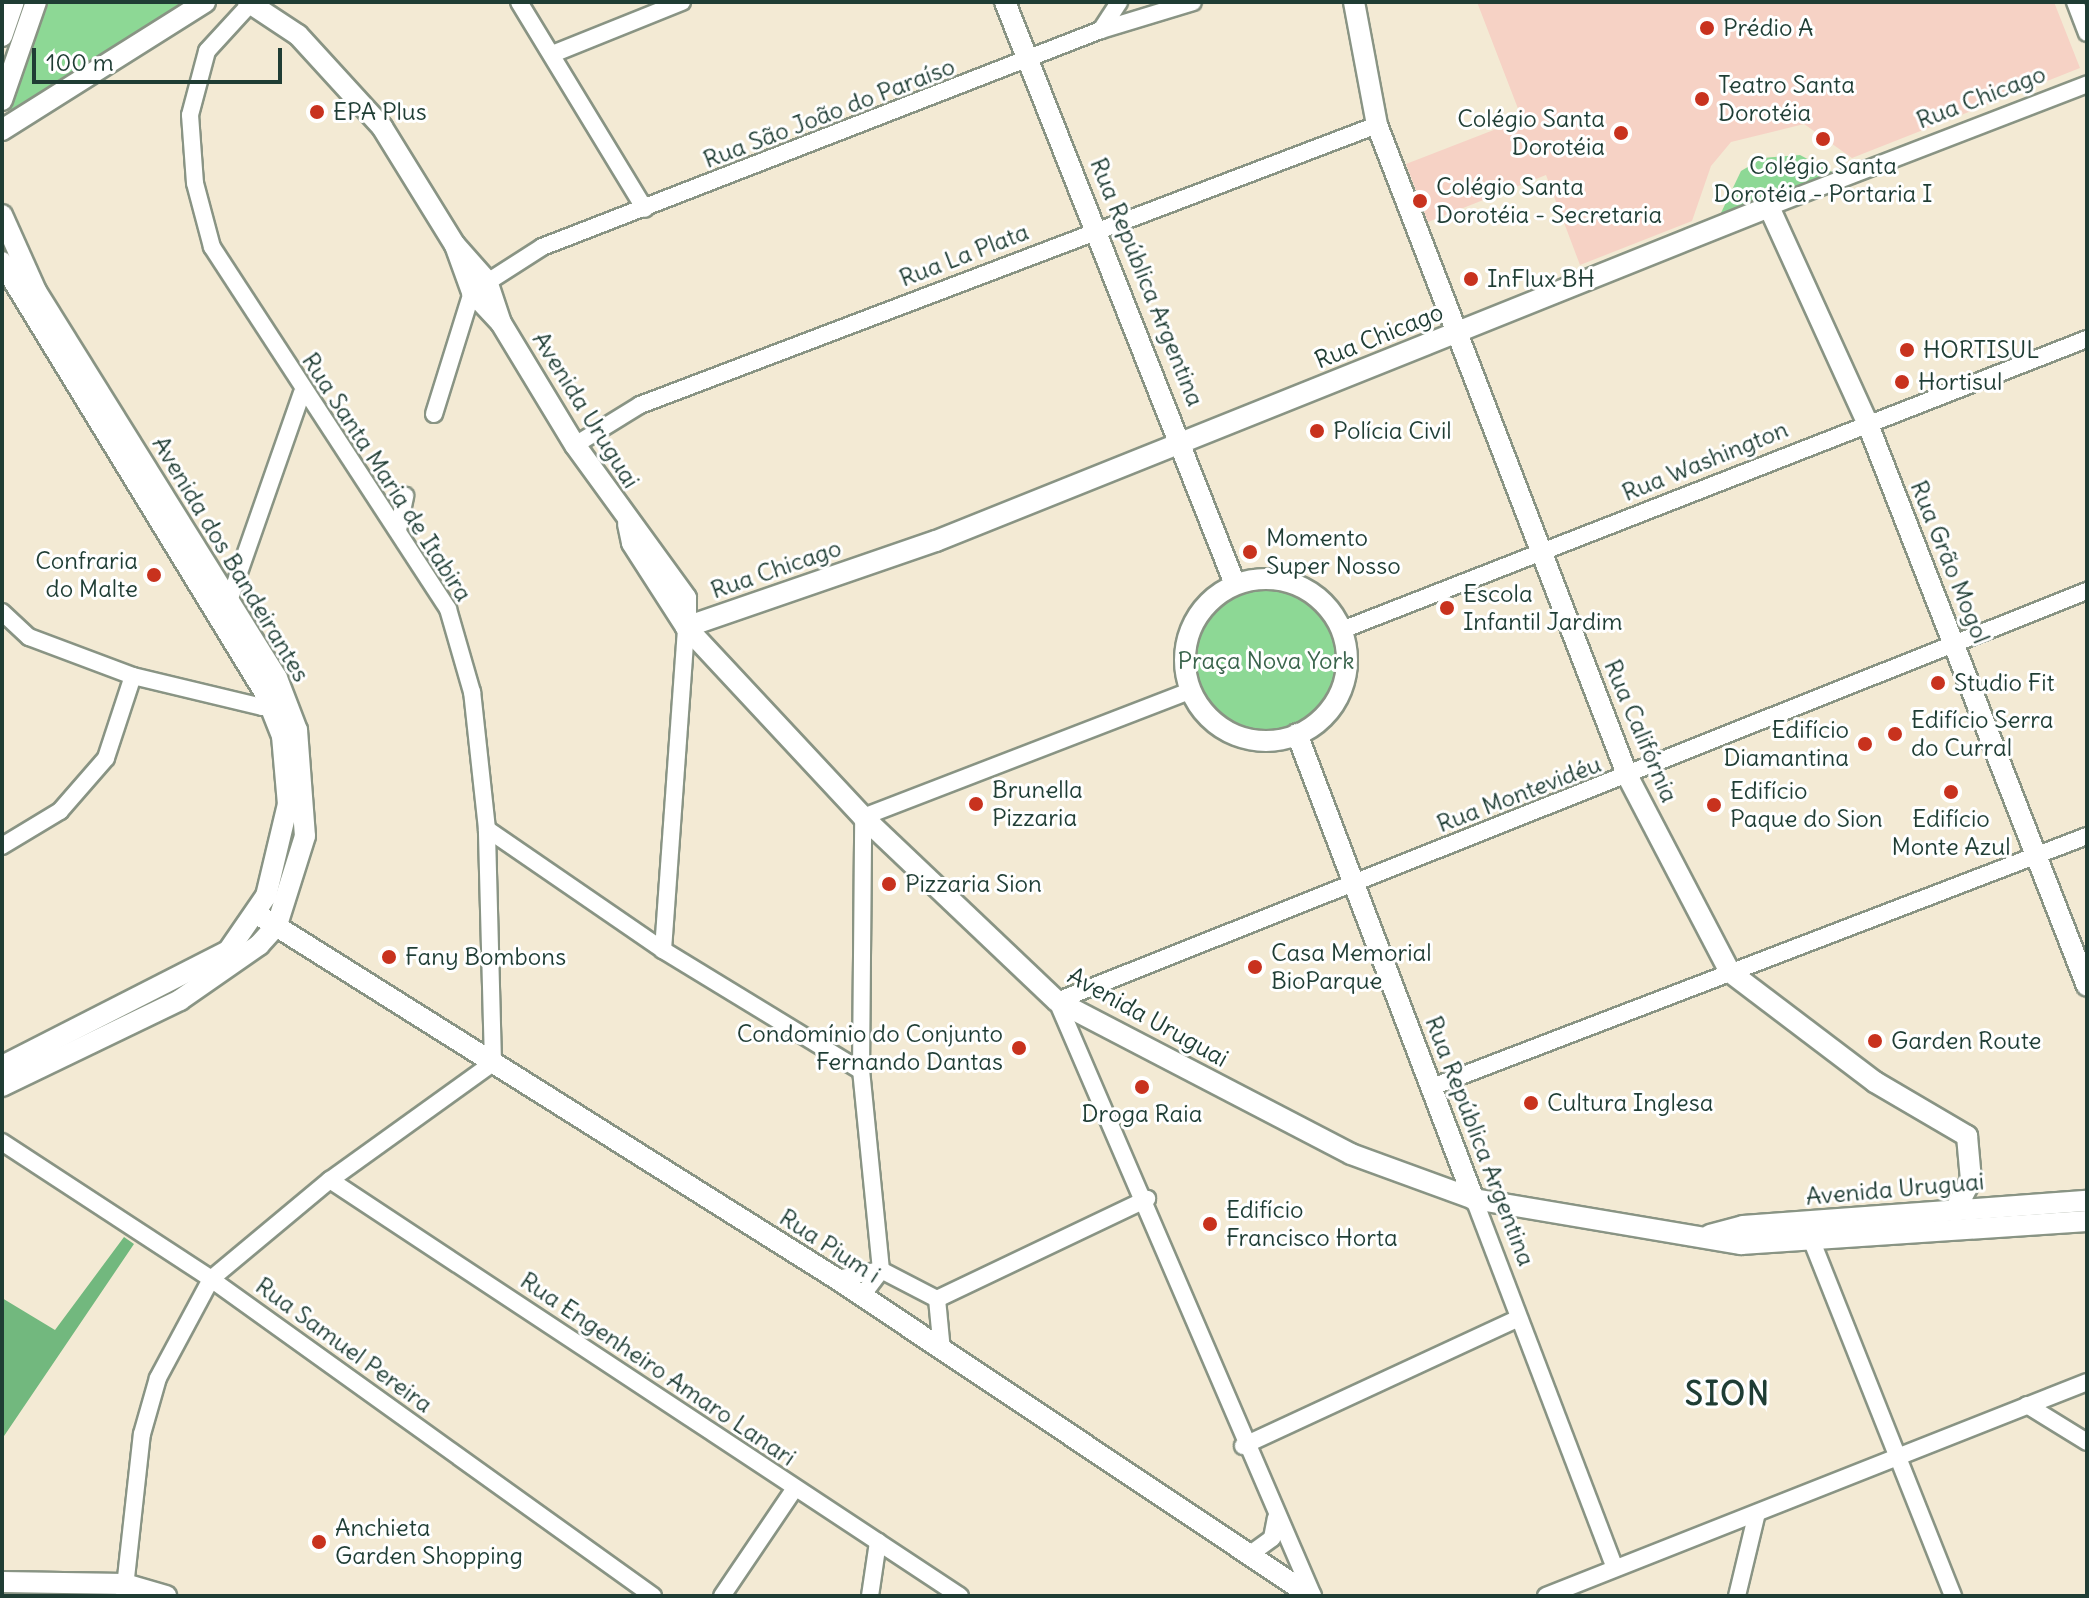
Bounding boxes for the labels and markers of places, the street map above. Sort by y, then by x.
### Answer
place label: Prédio A [1723,14,1814,42]
marker: Prédio A [1698,19,1716,37]
place label: Teatro Santa Dorotéia [1718,71,1855,127]
marker: Teatro Santa Dorotéia [1693,90,1711,108]
place label: EPA Plus [333,98,427,126]
marker: EPA Plus [308,103,326,121]
place label: Colégio Santa Dorotéia [1457,105,1605,161]
marker: Colégio Santa Dorotéia [1612,124,1630,142]
marker: Colégio Santa Dorotéia - Portaria I [1814,130,1832,148]
place label: Colégio Santa Dorotéia - Portaria I [1714,152,1932,208]
place label: Colégio Santa Dorotéia - Secretaria [1436,173,1662,229]
marker: Colégio Santa Dorotéia - Secretaria [1411,192,1429,210]
place label: InFlux BH [1487,265,1595,293]
marker: InFlux BH [1462,270,1480,288]
place label: HORTISUL [1923,336,2039,364]
marker: HORTISUL [1898,341,1916,359]
place label: Hortisul [1918,368,2002,396]
marker: Hortisul [1893,373,1911,391]
place label: Polícia Civil [1333,417,1452,445]
marker: Polícia Civil [1308,422,1326,440]
place label: Momento Super Nosso [1266,524,1401,580]
marker: Momento Super Nosso [1241,543,1259,561]
place label: Confraria do Malte [35,547,138,603]
marker: Confraria do Malte [145,566,163,584]
place label: Escola Infantil Jardim [1463,580,1622,636]
marker: Escola Infantil Jardim [1438,599,1456,617]
place label: Studio Fit [1954,669,2055,697]
marker: Studio Fit [1929,674,1947,692]
place label: Edifício Serra do Curral [1911,706,2054,762]
place label: Edifício Diamantina [1723,716,1849,772]
marker: Edifício Serra do Curral [1886,725,1904,743]
marker: Edifício Diamantina [1856,735,1874,753]
place label: Brunella Pizzaria [992,776,1083,832]
place label: Edifício Paque do Sion [1730,777,1883,833]
marker: Edifício Monte Azul [1942,783,1960,801]
marker: Brunella Pizzaria [967,795,985,813]
marker: Edifício Paque do Sion [1705,796,1723,814]
place label: Edifício Monte Azul [1891,805,2011,861]
place label: Pizzaria Sion [905,870,1042,898]
marker: Pizzaria Sion [880,875,898,893]
place label: Casa Memorial BioParque [1271,939,1432,995]
place label: Fany Bombons [405,943,566,971]
marker: Fany Bombons [380,948,398,966]
marker: Casa Memorial BioParque [1246,958,1264,976]
place label: Condomínio do Conjunto Fernando Dantas [737,1020,1003,1076]
place label: Garden Route [1891,1027,2041,1055]
marker: Garden Route [1866,1032,1884,1050]
marker: Condomínio do Conjunto Fernando Dantas [1010,1039,1028,1057]
marker: Droga Raia [1133,1078,1151,1096]
place label: Cultura Inglesa [1547,1089,1713,1117]
marker: Cultura Inglesa [1522,1094,1540,1112]
place label: Droga Raia [1082,1100,1202,1128]
place label: Edifício Francisco Horta [1226,1196,1398,1252]
marker: Edifício Francisco Horta [1201,1215,1219,1233]
place label: Anchieta Garden Shopping [335,1514,523,1570]
marker: Anchieta Garden Shopping [310,1533,328,1551]

